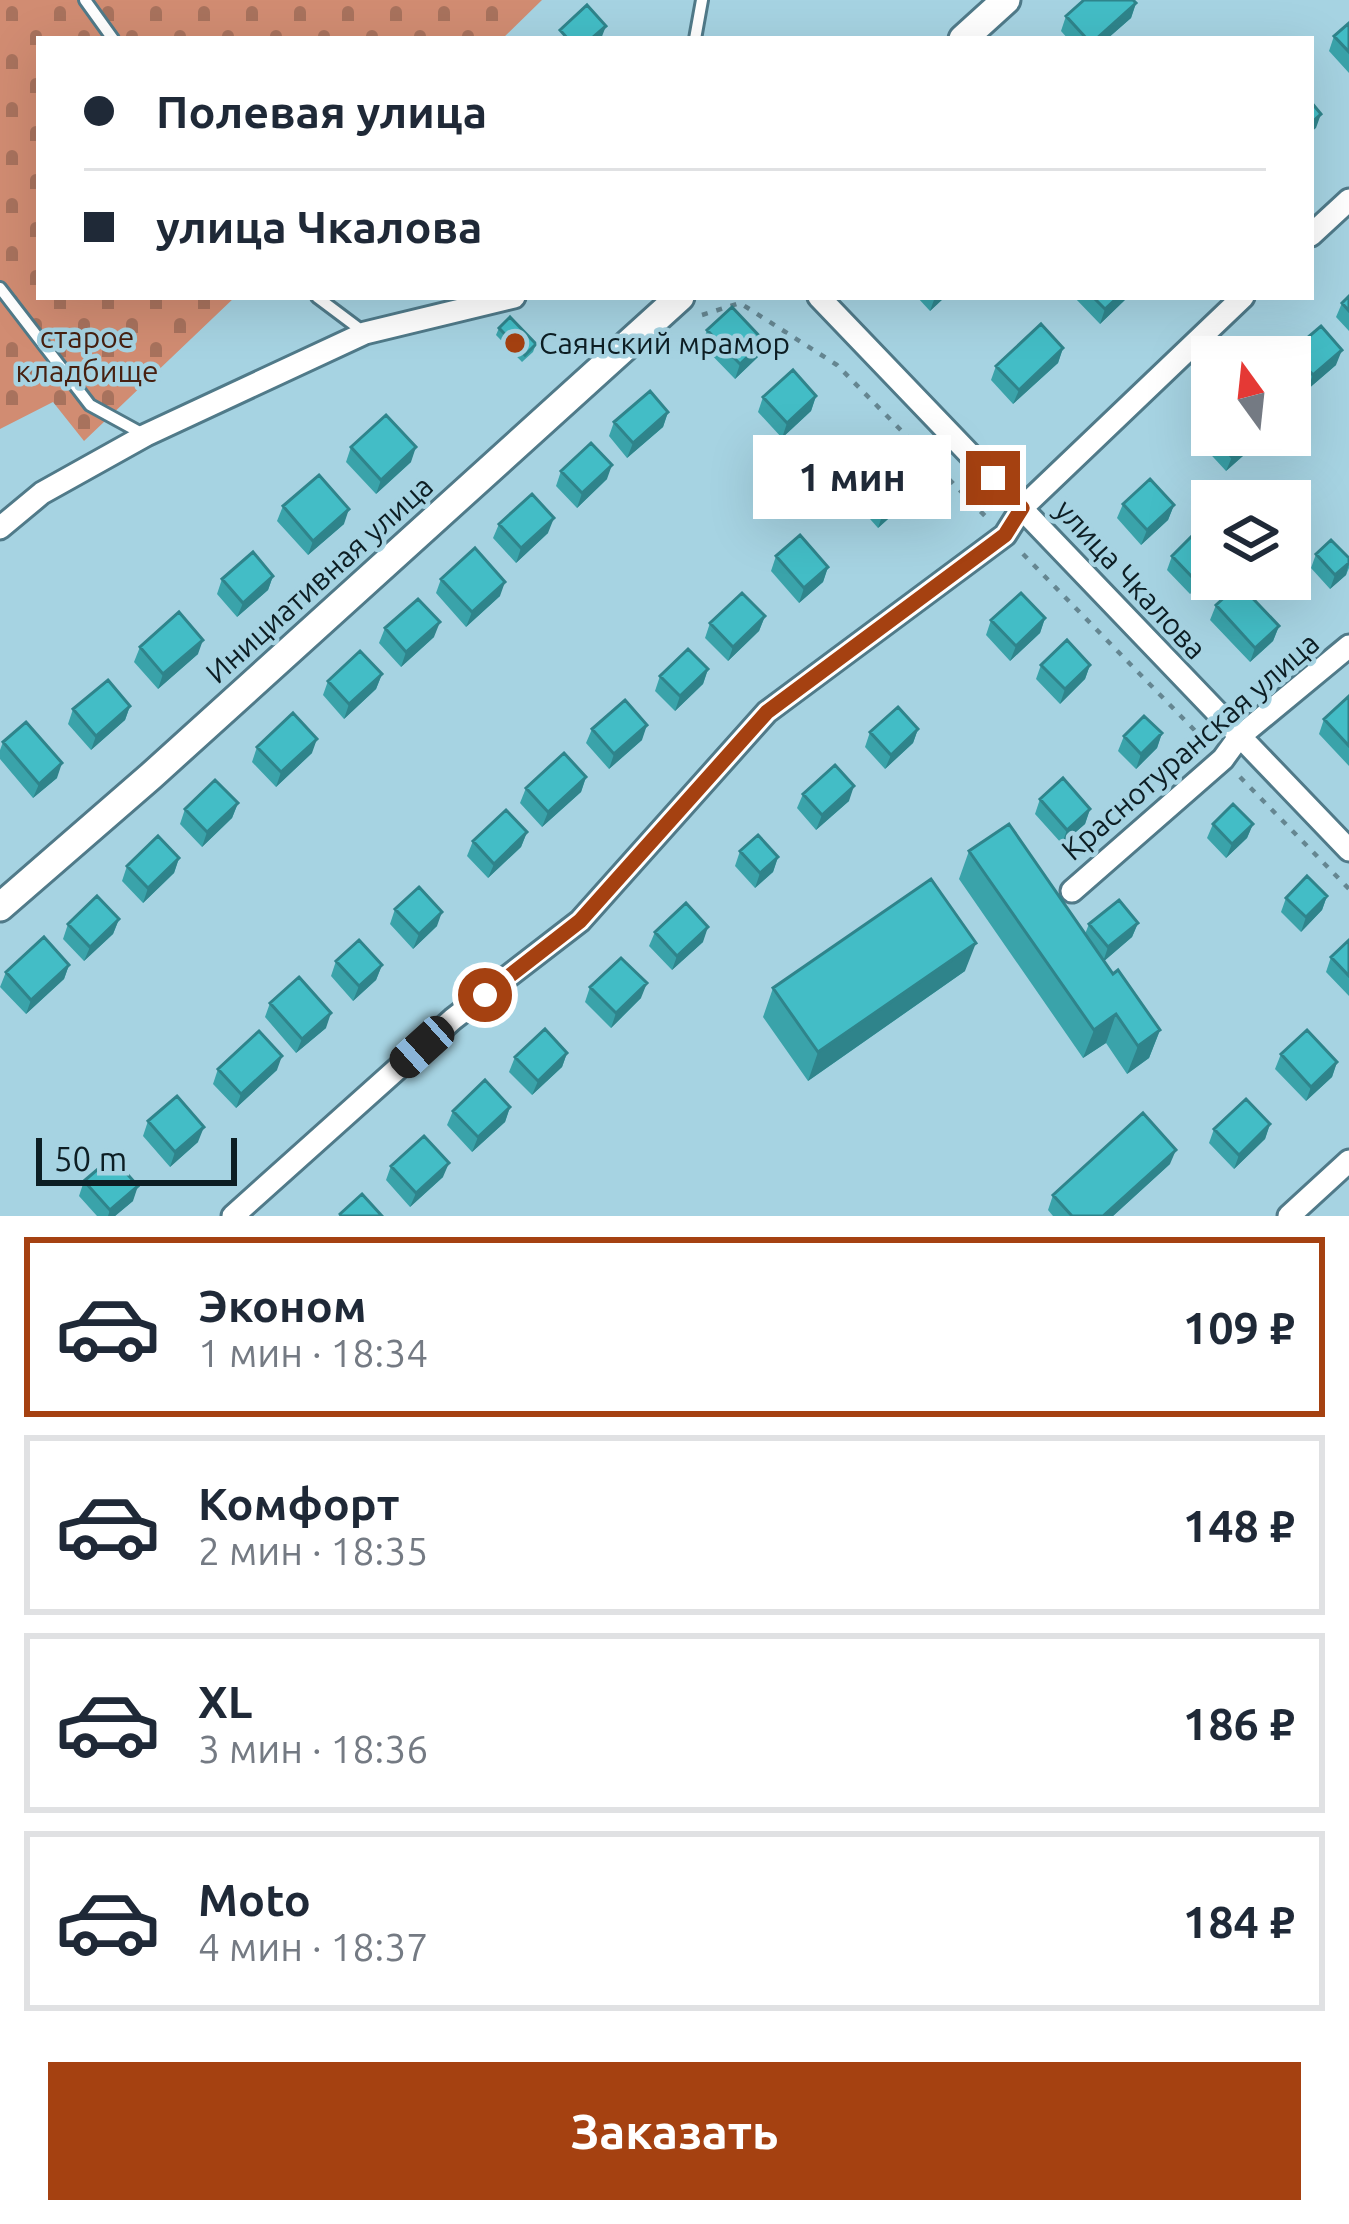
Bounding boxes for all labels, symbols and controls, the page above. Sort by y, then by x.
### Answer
text: Полевая улица [156,86,487,137]
text: улица Чкалова [156,201,483,252]
park label: старое кладбище [15,320,159,388]
place label: Саянский мрамор [539,326,790,360]
marker: Саянский мрамор [502,330,528,356]
north arrow [1191,336,1311,456]
map controls [1191,336,1311,600]
callout: 1 мин [753,436,951,520]
route end [966,451,1020,505]
text: 1 мин [798,455,906,498]
street label: Инициативная улица [199,468,439,690]
button: layers [1191,480,1311,600]
street label: улица Чкалова [1049,492,1213,666]
street label: Краснотуранская улица [1055,625,1325,867]
route start [458,968,512,1022]
car [383,1010,461,1084]
scale bar [36,1132,237,1185]
text: 50 m [54,1140,127,1177]
icon: car [54,1273,162,1381]
text: Эконом [198,1280,367,1331]
text: 109 ₽ [1183,1302,1295,1353]
text: 1 мин · 18:34 [198,1331,428,1374]
icon: car [54,1471,162,1579]
text: Комфорт [198,1478,400,1529]
text: 148 ₽ [1183,1500,1295,1551]
text: 2 мин · 18:35 [198,1529,428,1572]
icon: car [54,1669,162,1777]
text: XL [198,1676,252,1727]
text: 186 ₽ [1183,1698,1295,1749]
text: 3 мин · 18:36 [198,1727,428,1770]
icon: car [54,1867,162,1975]
text: Moto [198,1874,311,1925]
text: 184 ₽ [1183,1896,1295,1947]
text: 4 мин · 18:37 [198,1925,428,1968]
button: Заказать [48,2062,1301,2200]

